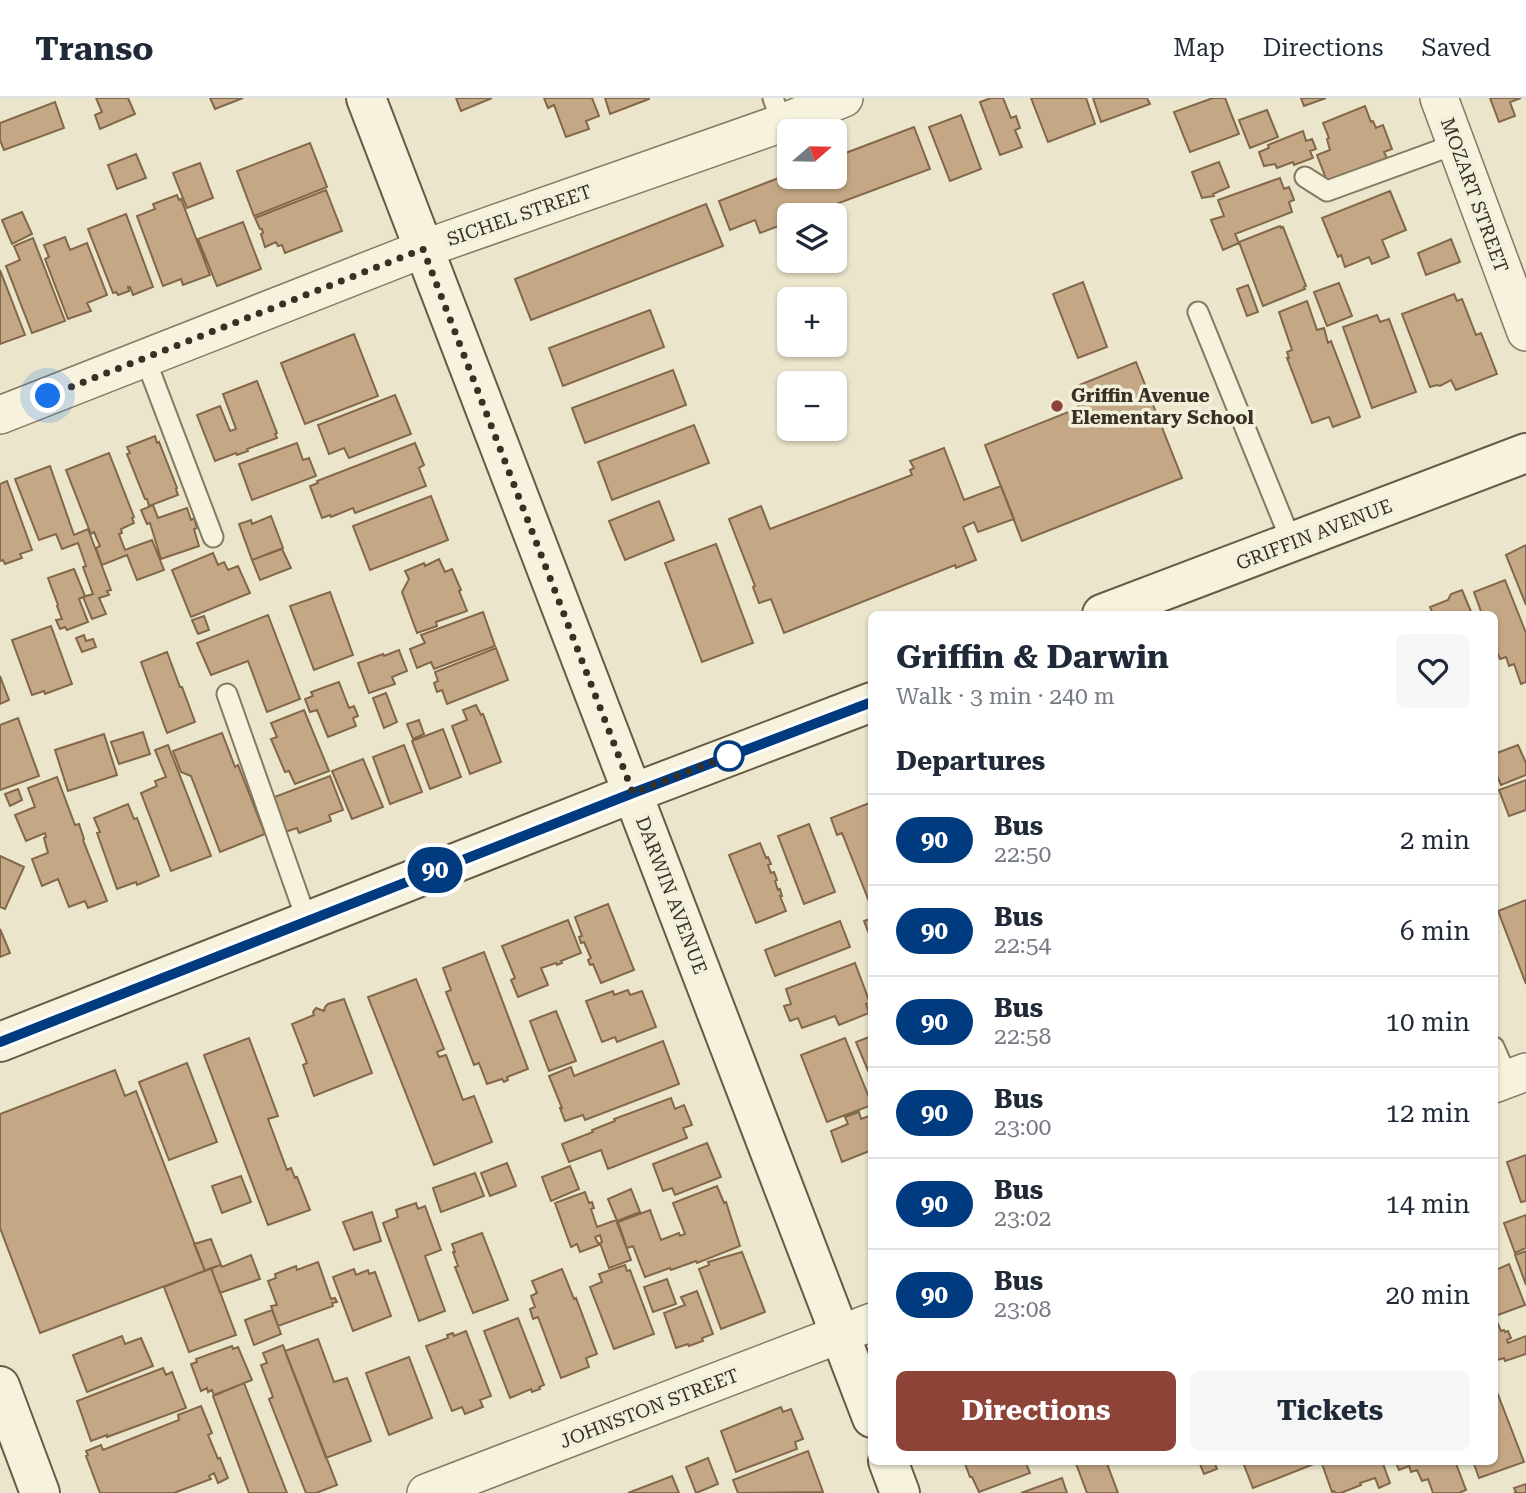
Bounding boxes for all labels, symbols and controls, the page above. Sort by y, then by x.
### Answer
text: Transo [35,29,153,68]
text: Map [1173,34,1225,62]
text: Directions [1263,34,1383,62]
text: Saved [1421,34,1491,62]
street label: MOZART STREET [1436,115,1513,276]
north arrow [777,119,847,189]
map controls [777,119,847,441]
street label: SICHEL STREET [444,180,595,251]
button: layers [777,203,847,273]
button: + [777,287,847,357]
button: − [777,371,847,441]
your location [30,378,65,413]
place label: Griffin Avenue Elementary School [1071,384,1254,429]
marker: Griffin Avenue Elementary School [1049,398,1065,414]
street label: GRIFFIN AVENUE [1233,494,1395,575]
button: heart [1396,634,1470,708]
text: Griffin & Darwin [896,637,1169,676]
text: Walk · 3 min · 240 m [896,683,1115,710]
unlabelled marker [714,741,744,771]
text: Departures [896,746,1045,776]
text: Bus [994,811,1043,841]
street label: DARWIN AVENUE [631,813,712,977]
text: 2 min [1400,825,1470,855]
text: 90 [921,826,948,854]
text: 22:50 [994,841,1051,868]
line badge: 90 [404,847,466,893]
text: 90 [422,856,448,884]
text: Bus [994,902,1043,932]
text: 6 min [1400,916,1470,946]
text: 90 [921,917,948,945]
text: 22:54 [994,932,1051,959]
text: Bus [994,993,1043,1023]
text: 10 min [1386,1007,1470,1037]
text: 90 [921,1008,948,1036]
text: 22:58 [994,1023,1051,1050]
text: Bus [994,1084,1043,1114]
text: 12 min [1386,1098,1470,1128]
text: 90 [921,1099,948,1127]
text: 23:00 [994,1114,1051,1141]
text: Bus [994,1175,1043,1205]
text: 14 min [1386,1189,1470,1219]
text: 90 [921,1190,948,1218]
text: 23:02 [994,1205,1051,1232]
text: Bus [994,1266,1043,1296]
text: 20 min [1386,1280,1470,1310]
text: 90 [921,1281,948,1309]
text: 23:08 [994,1296,1051,1323]
street label: JOHNSTON STREET [556,1364,742,1453]
button: Directions [896,1371,1176,1451]
button: Tickets [1190,1371,1470,1451]

